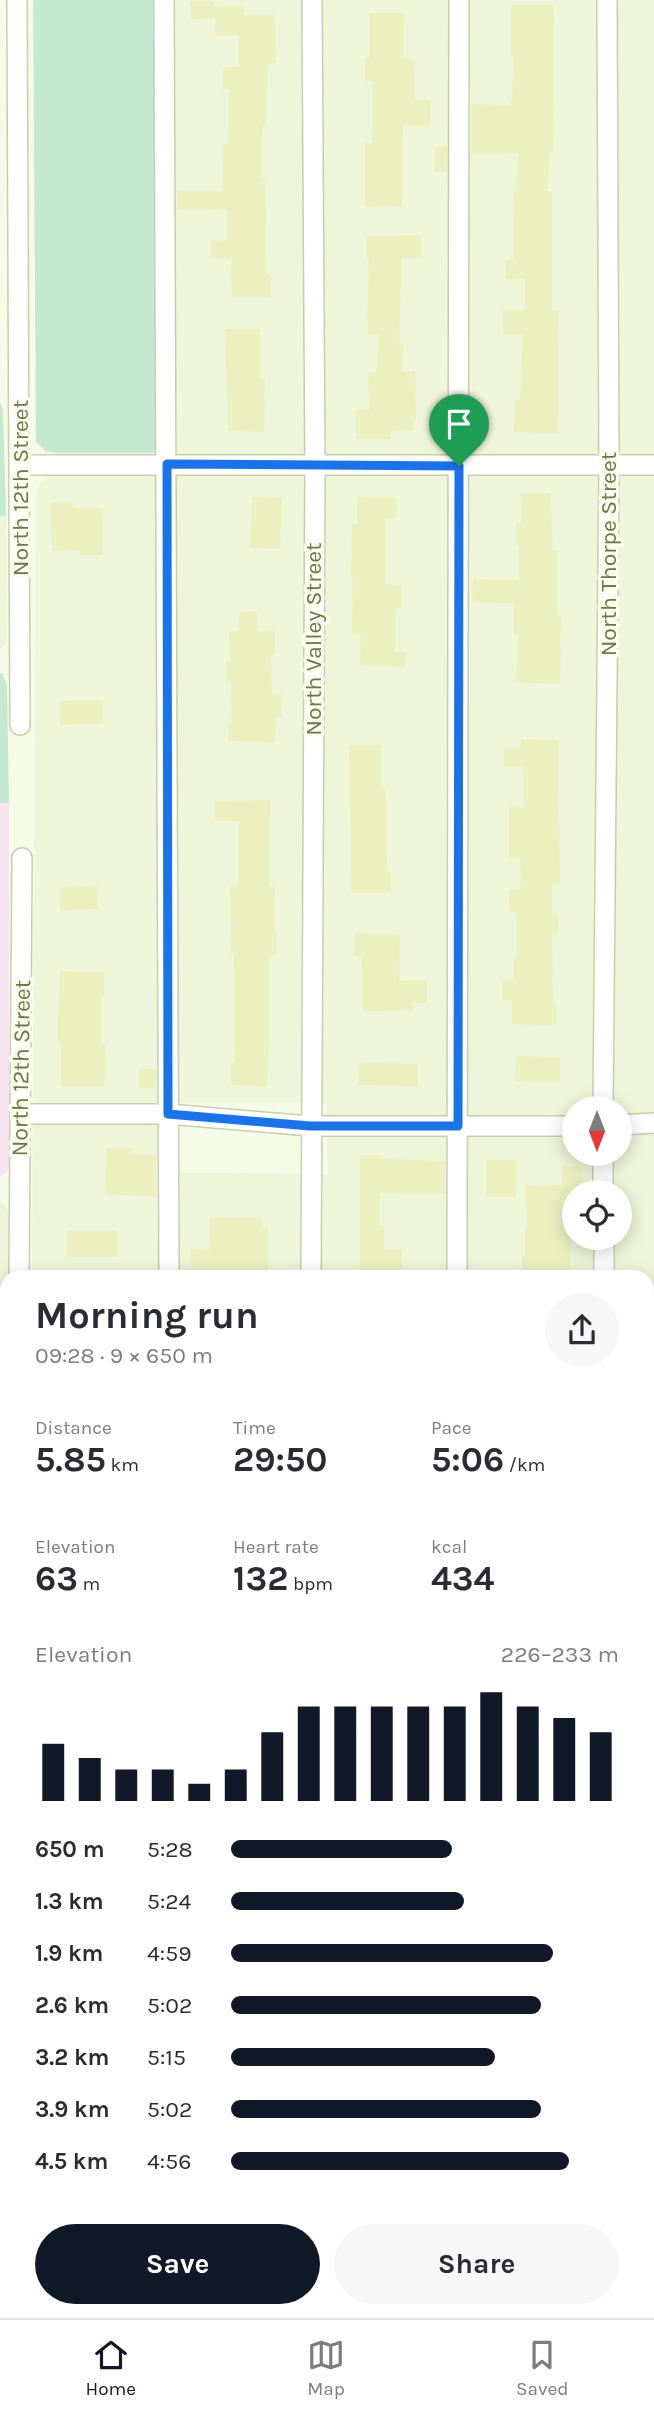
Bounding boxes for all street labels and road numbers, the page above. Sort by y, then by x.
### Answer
street label: North 12th Street [7,399,34,576]
street label: North Thorpe Street [595,451,622,656]
street label: North Valley Street [300,542,327,736]
street label: North 12th Street [6,979,36,1157]

